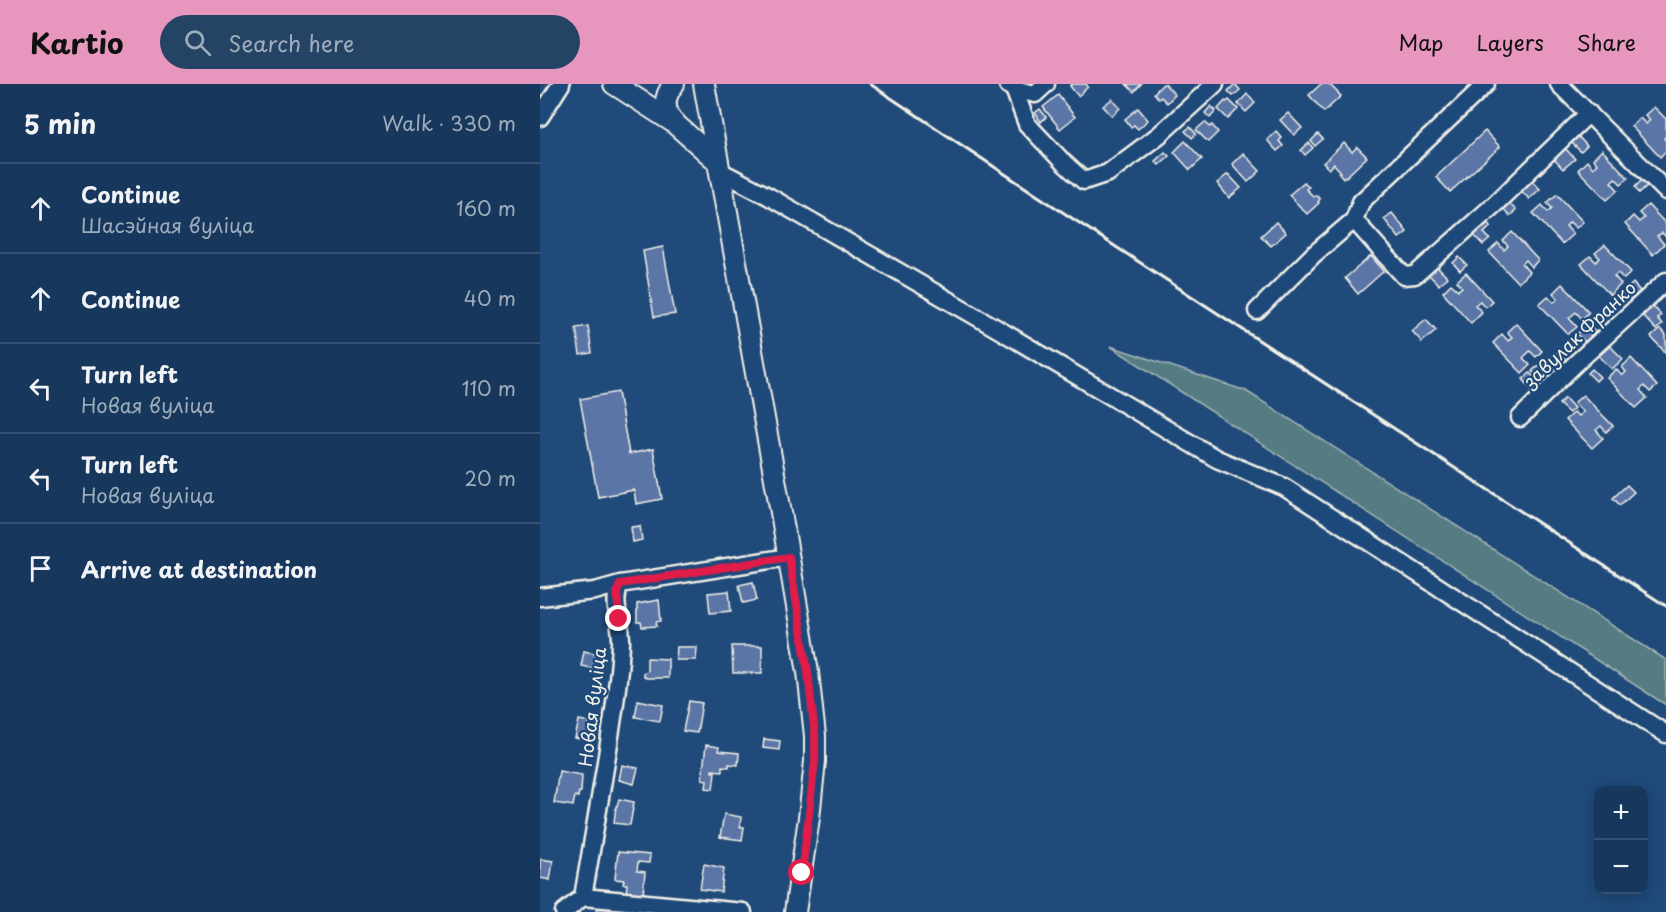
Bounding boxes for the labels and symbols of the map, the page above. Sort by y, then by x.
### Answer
street label: завулак Франко [1516,274,1642,394]
route end [605,605,631,631]
street label: Новая вуліца [571,645,612,768]
route start [788,859,814,885]

